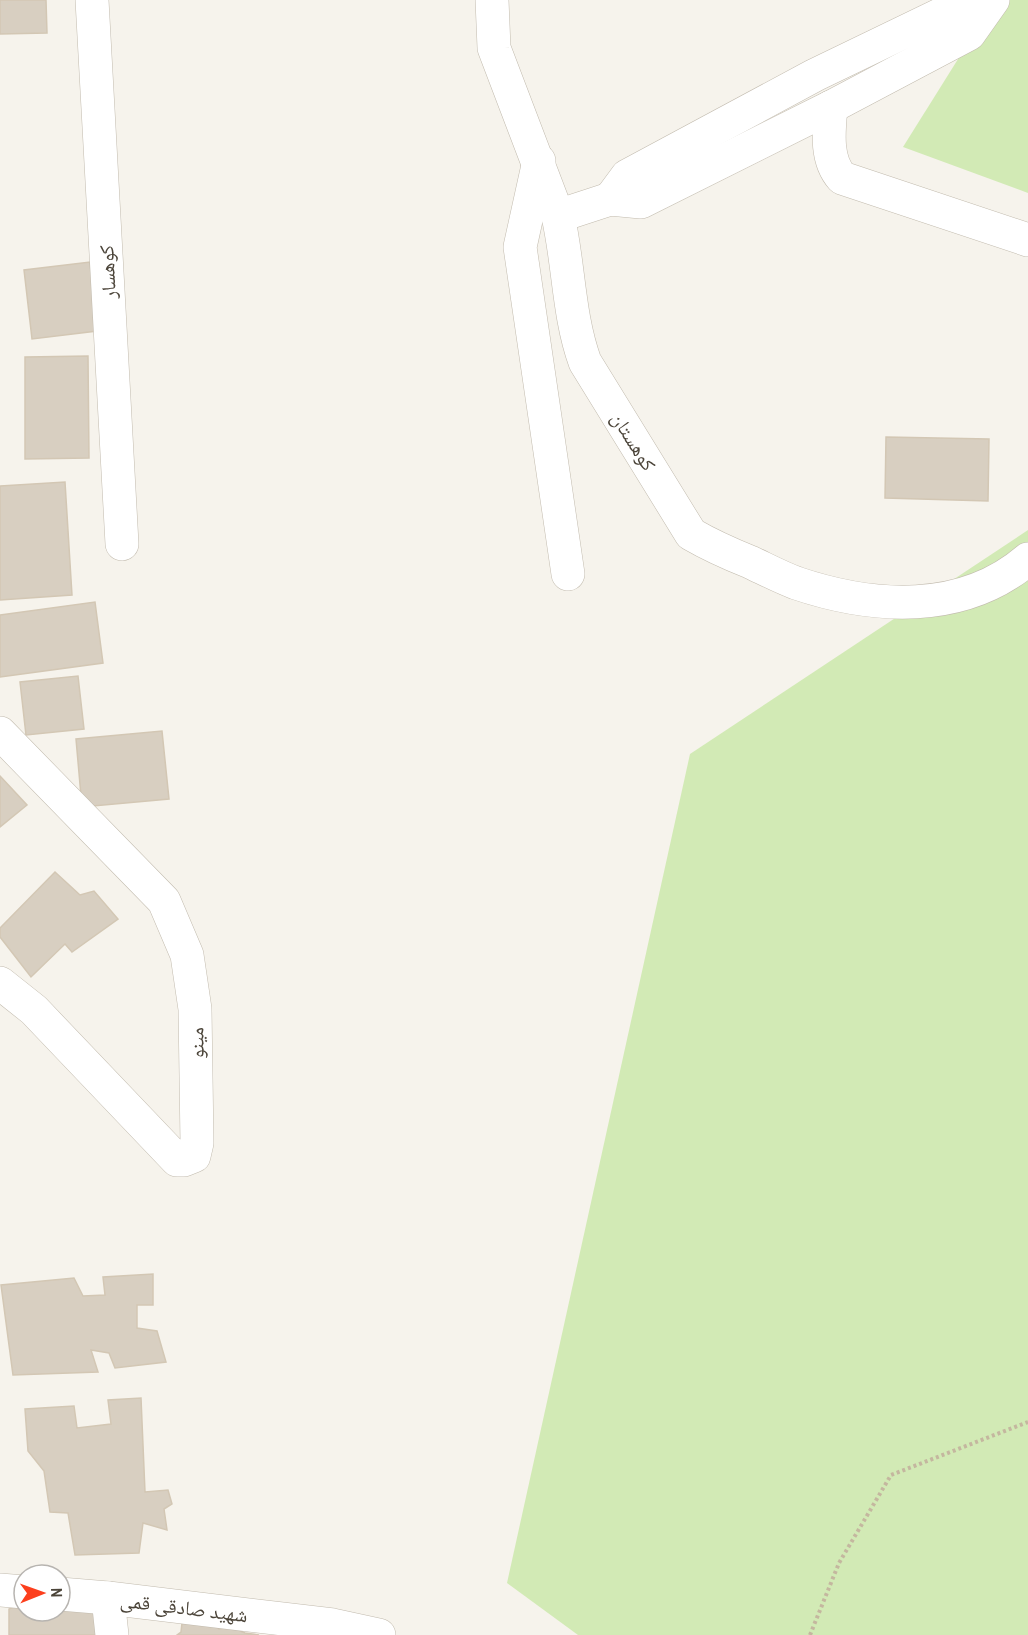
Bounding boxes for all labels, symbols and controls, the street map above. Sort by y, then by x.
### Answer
street label: کوهسار [92,244,122,301]
street label: کوهستان [605,406,663,476]
street label: مینو [182,1027,210,1059]
north arrow [12,1563,72,1623]
street label: شهید صادقی قمی [119,1586,249,1628]
text: N [46,1588,68,1598]

